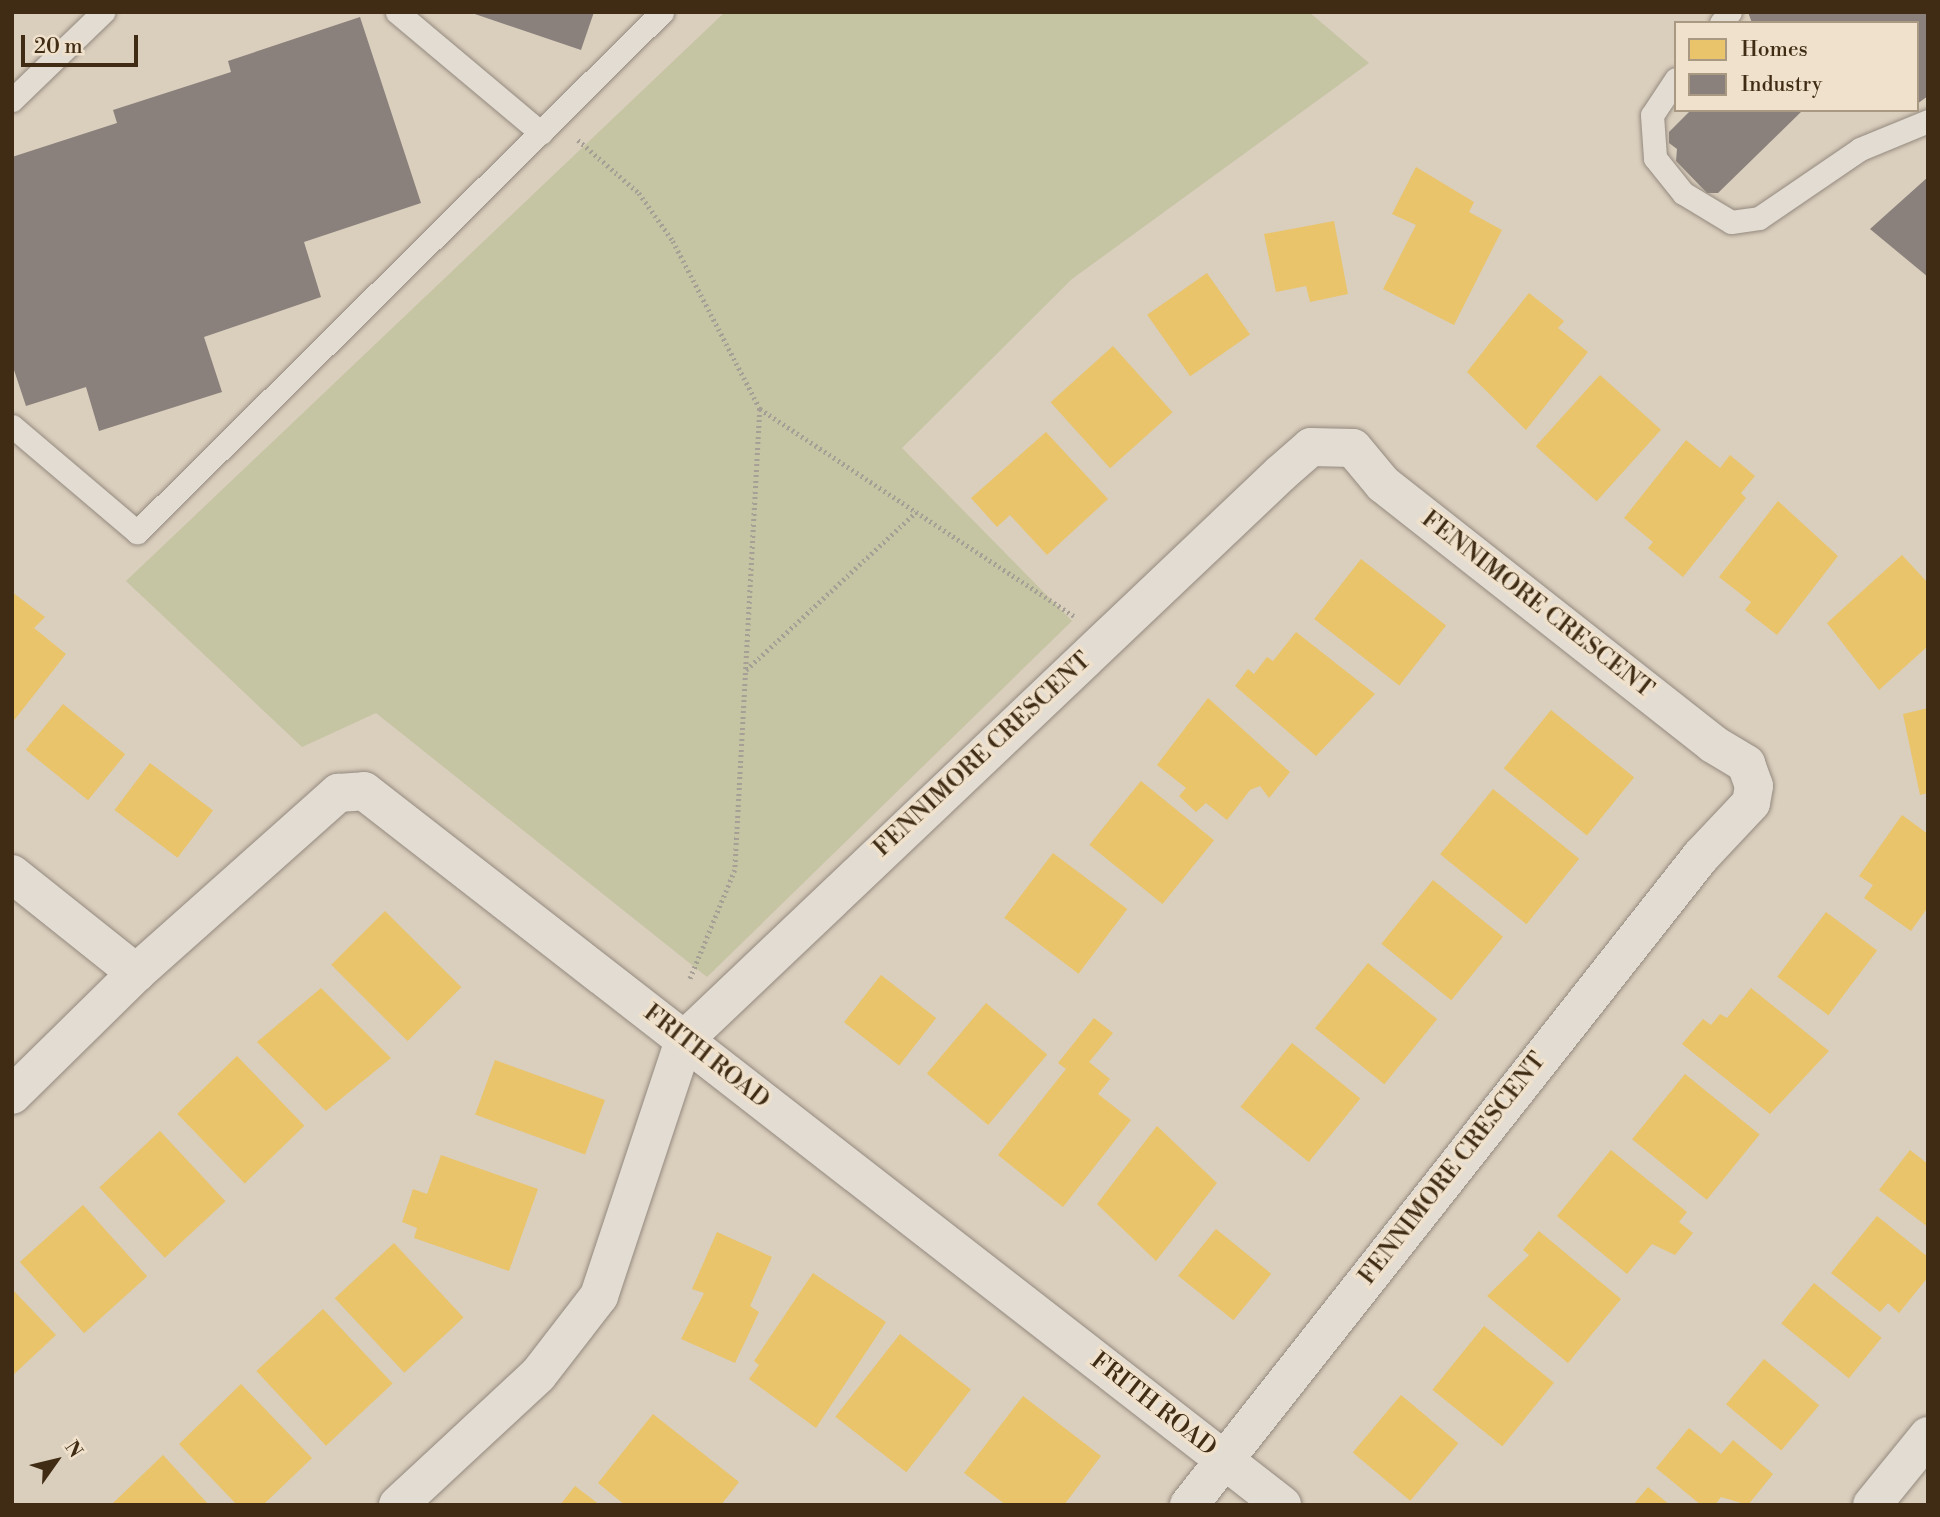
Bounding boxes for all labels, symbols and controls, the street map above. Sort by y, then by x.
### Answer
scale bar [24,21,142,65]
legend [1674,21,1919,112]
text: 20 m [34,34,83,60]
text: Homes [1741,37,1808,63]
text: Industry [1741,72,1822,98]
street label: FENNIMORE CRESCENT [1415,505,1659,705]
street label: FENNIMORE CRESCENT [868,647,1098,863]
street label: FRITH ROAD [637,999,775,1115]
street label: FENNIMORE CRESCENT [1353,1047,1553,1291]
street label: FRITH ROAD [1084,1347,1222,1463]
north arrow [21,1426,91,1496]
text: N [59,1436,88,1462]

